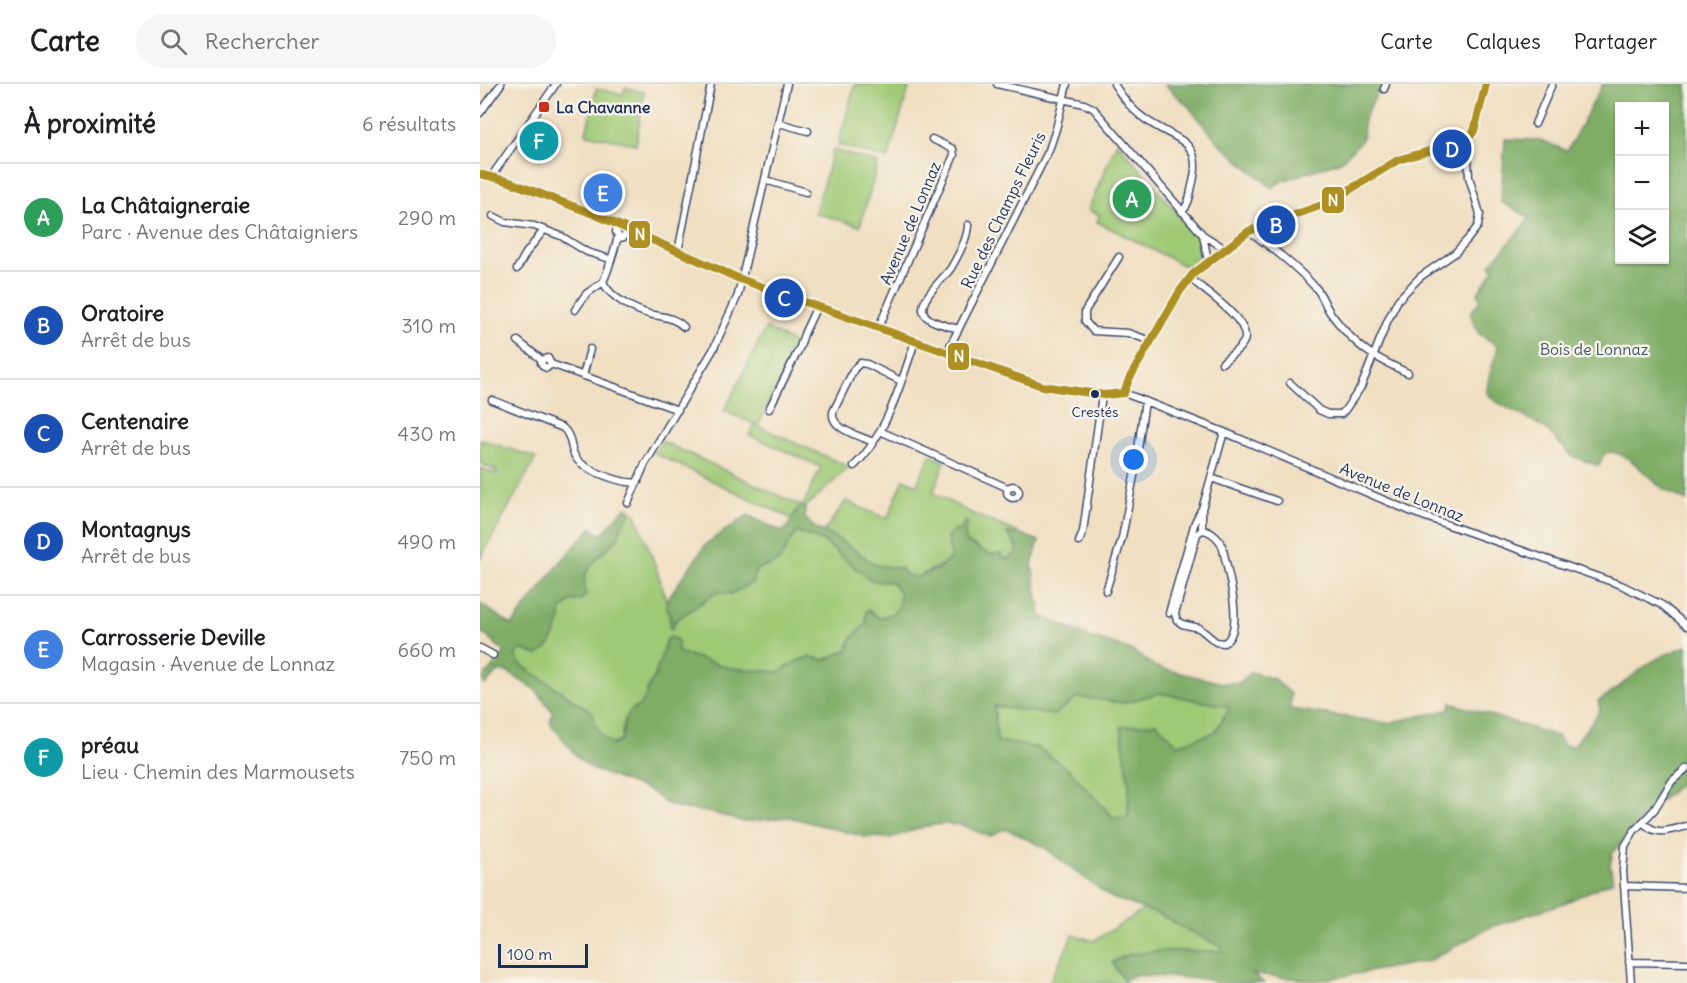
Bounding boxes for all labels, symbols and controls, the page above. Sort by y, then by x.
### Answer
search box [136,14,556,68]
text: Carte [30,23,100,59]
icon: search [157,25,190,58]
text: Rechercher [205,27,320,55]
text: Carte [1380,28,1433,55]
text: Calques [1466,28,1541,55]
text: Partager [1574,28,1657,55]
place label: La Chavanne [556,97,651,117]
marker: La Chavanne [537,100,551,114]
map controls [1615,102,1669,264]
button: + [1615,102,1669,156]
text: À proximité [24,107,156,140]
text: 6 résultats [362,111,456,136]
pin: F [520,118,558,164]
pin: D [1432,126,1472,172]
street label: Rue des Champs Fleuris [956,128,1050,292]
button: − [1615,156,1669,210]
street label: Avenue de Lonnaz [875,158,945,288]
pin: E [584,170,622,216]
pin: A [1112,176,1152,222]
line badge: N [1321,186,1345,214]
text: N [1327,190,1339,210]
text: La Châtaigneraie [81,191,250,219]
pin: B [1256,202,1296,248]
text: A [37,205,50,230]
text: 290 m [398,205,456,230]
button: layers [1615,210,1669,264]
text: Parc · Avenue des Châtaigniers [81,219,358,244]
line badge: N [628,220,651,249]
text: N [634,224,646,244]
pin: C [764,276,804,320]
text: Oratoire [81,299,164,327]
text: B [37,313,50,338]
text: 310 m [401,313,456,338]
text: Arrêt de bus [81,327,191,352]
park label: Bois de Lonnaz [1540,339,1649,359]
line badge: N [947,342,970,371]
text: N [953,346,965,366]
marker: Crestés [1089,388,1101,400]
place label: Crestés [1072,403,1118,421]
text: Centenaire [81,407,189,435]
text: C [37,421,50,446]
text: 430 m [398,421,456,446]
text: Arrêt de bus [81,435,191,460]
your location [1119,445,1148,474]
street label: Avenue de Lonnaz [1337,458,1467,526]
text: Montagnys [81,515,191,543]
text: D [36,529,51,554]
text: 490 m [397,529,456,554]
text: Arrêt de bus [81,543,191,568]
text: Carrosserie Deville [81,623,266,651]
text: E [38,637,49,662]
text: 660 m [397,637,456,662]
text: Magasin · Avenue de Lonnaz [81,651,335,676]
text: préau [81,731,139,759]
text: F [38,745,49,770]
text: 750 m [399,745,456,770]
text: Lieu · Chemin des Marmousets [81,759,355,784]
scale bar [498,941,588,968]
text: 100 m [507,944,552,964]

